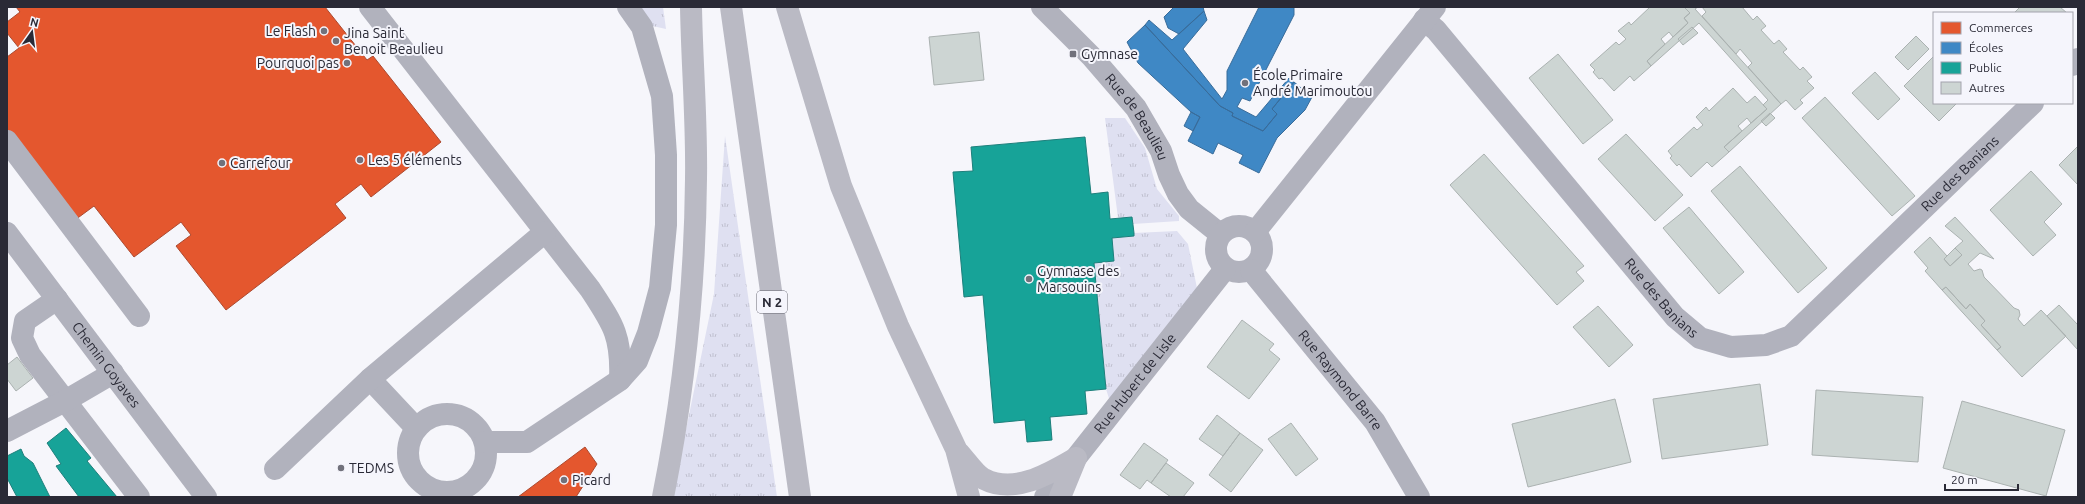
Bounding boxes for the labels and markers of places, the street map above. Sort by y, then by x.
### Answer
place label: Le Flash [266,23,316,39]
place label: Jina Saint Benoit Beaulieu [344,25,444,57]
marker: Le Flash [319,26,329,36]
marker: Jina Saint Benoit Beaulieu [331,36,341,46]
place label: Gymnase [1081,46,1138,62]
marker: Gymnase [1068,49,1078,59]
place label: Pourquoi pas [257,55,339,71]
marker: Pourquoi pas [342,58,352,68]
place label: École Primaire André Marimoutou [1253,66,1373,99]
marker: École Primaire André Marimoutou [1240,78,1250,88]
place label: Les 5 éléments [368,152,462,168]
place label: Carrefour [230,155,292,171]
marker: Les 5 éléments [355,155,365,165]
marker: Carrefour [217,158,227,168]
place label: Gymnase des Marsouins [1037,263,1119,295]
marker: Gymnase des Marsouins [1024,274,1034,284]
place label: TEDMS [349,460,394,476]
marker: TEDMS [336,463,346,473]
place label: Picard [572,472,611,488]
marker: Picard [559,475,569,485]

